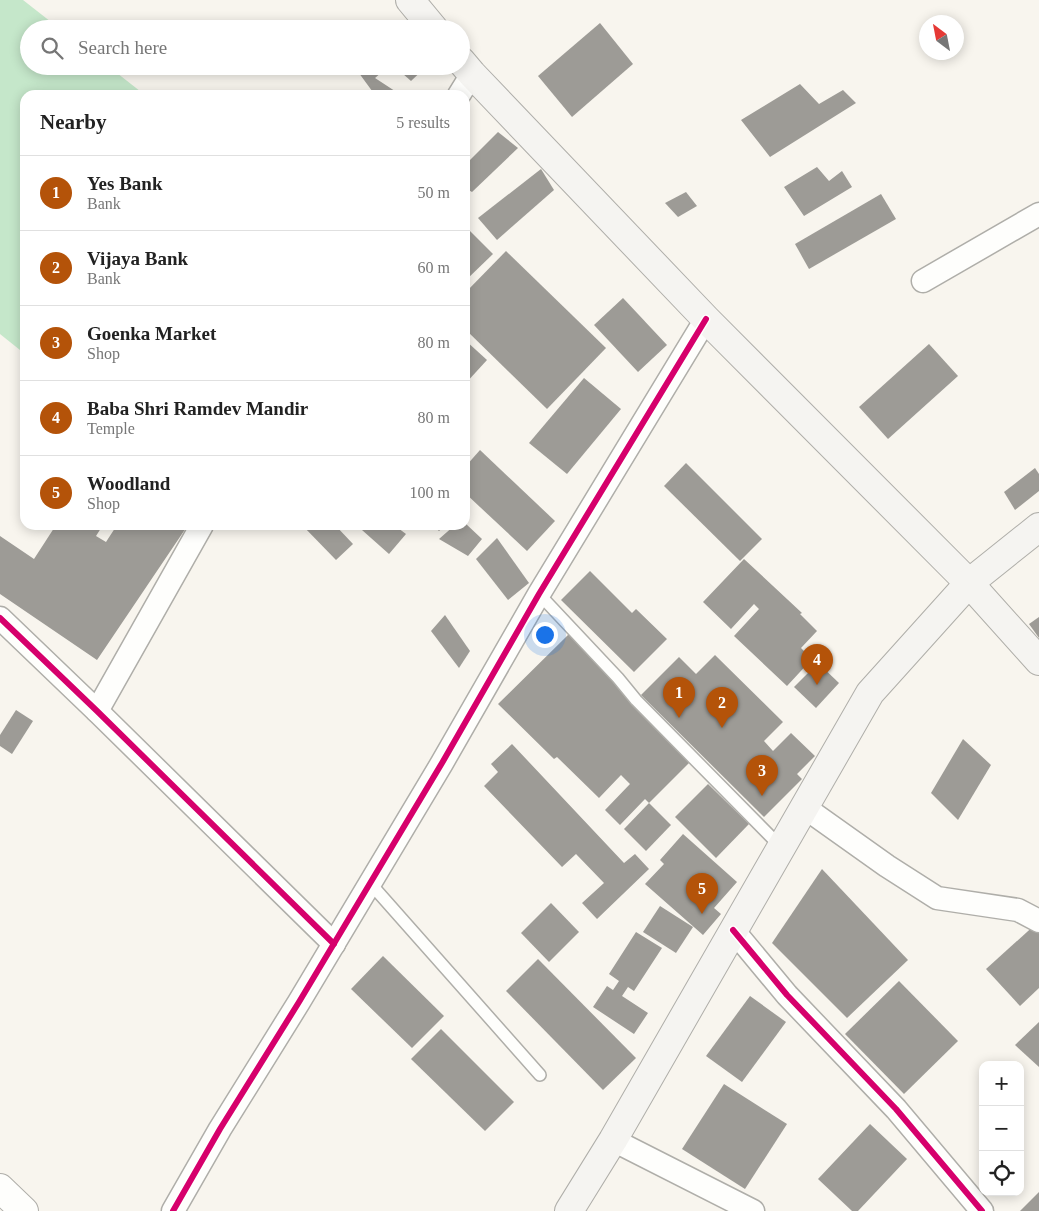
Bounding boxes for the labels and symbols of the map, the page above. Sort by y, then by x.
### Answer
north arrow [919,15,964,60]
your location [532,622,558,648]
pin: 4 [801,644,833,685]
pin: 1 [663,677,695,718]
pin: 2 [706,687,738,728]
pin: 3 [746,755,778,796]
pin: 5 [686,873,718,914]

